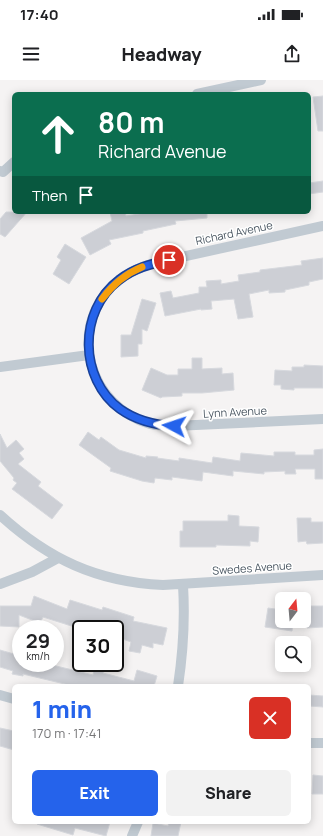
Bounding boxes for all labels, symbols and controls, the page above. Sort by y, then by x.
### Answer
text: 17:40 [20,4,59,25]
text: Headway [121,42,202,66]
icon: menu [20,43,42,65]
icon: share [281,43,303,65]
text: 80 m [98,103,164,141]
icon: ahead [32,108,84,160]
text: Richard Avenue [98,139,226,163]
icon: arrive [75,184,97,206]
text: Then [32,185,67,206]
street label: Richard Avenue [194,217,274,248]
pin [152,243,186,277]
icon: arrive [158,249,180,271]
street label: Lynn Avenue [203,402,268,421]
position arrow [153,405,195,447]
street label: Swedes Avenue [212,557,293,578]
north arrow [275,592,311,628]
map controls [275,592,311,672]
speed limit sign: 30 [72,620,124,672]
text: 29 [26,627,50,654]
button: search [275,636,311,672]
text: km/h [26,649,50,663]
text: 1 min [32,692,92,725]
button: close [249,697,291,739]
text: 170 m · 17:41 [32,724,102,742]
button: Exit [32,770,158,816]
button: Share [166,770,291,816]

